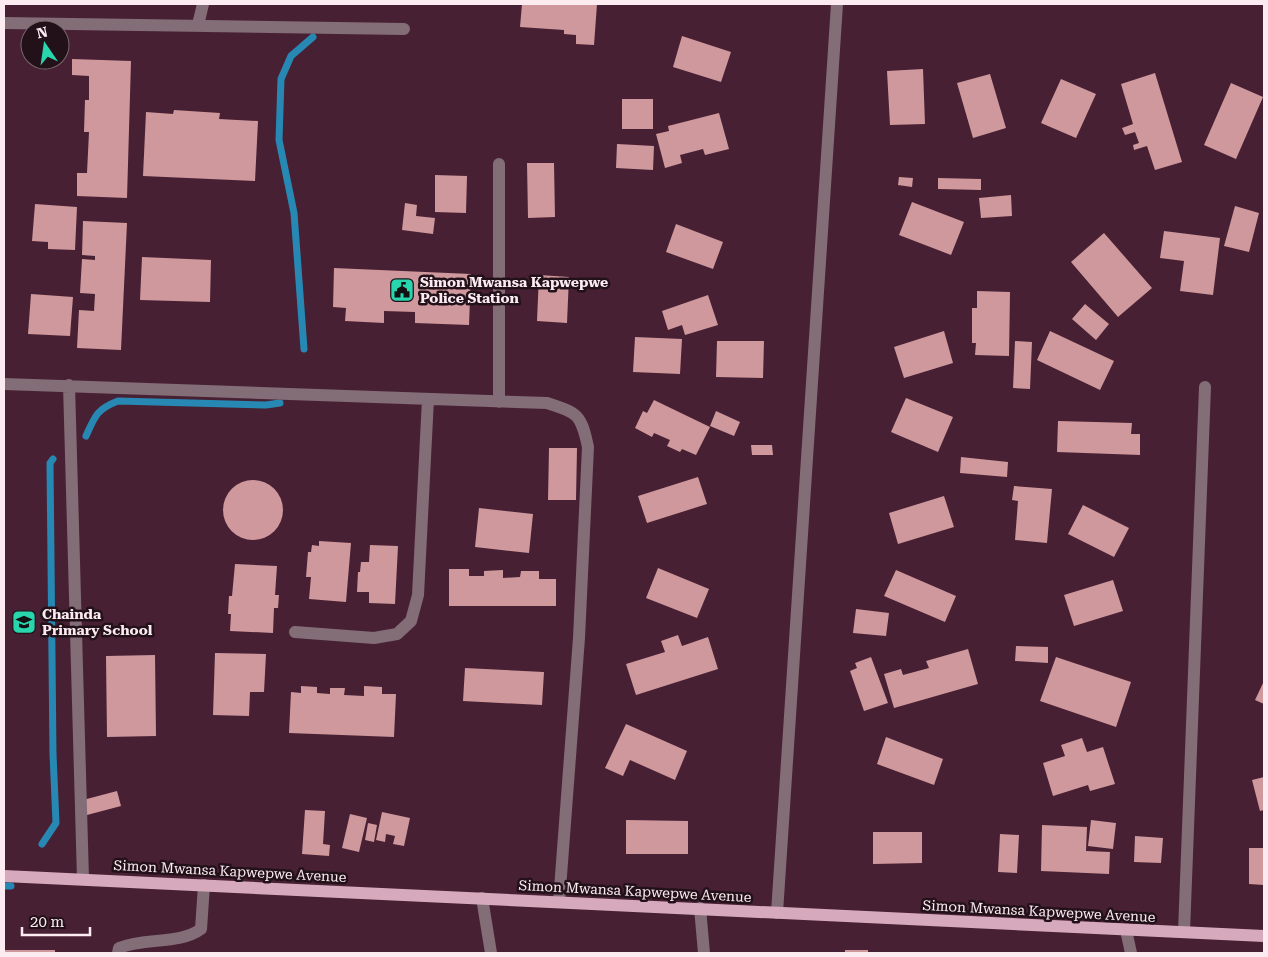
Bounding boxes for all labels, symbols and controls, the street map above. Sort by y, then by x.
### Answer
north arrow [20,20,70,70]
text: N [35,23,49,41]
place label: Simon Mwansa Kapwepwe Police Station [420,274,608,306]
public building icon: Simon Mwansa Kapwepwe Police Station [389,277,415,303]
place label: Chainda Primary School [42,606,153,638]
school or university icon: Chainda Primary School [11,609,37,635]
street label: Simon Mwansa Kapwepwe Avenue [113,857,347,885]
street label: Simon Mwansa Kapwepwe Avenue [518,877,752,905]
street label: Simon Mwansa Kapwepwe Avenue [922,897,1156,925]
scale bar [22,904,90,936]
text: 20 m [30,913,65,931]

